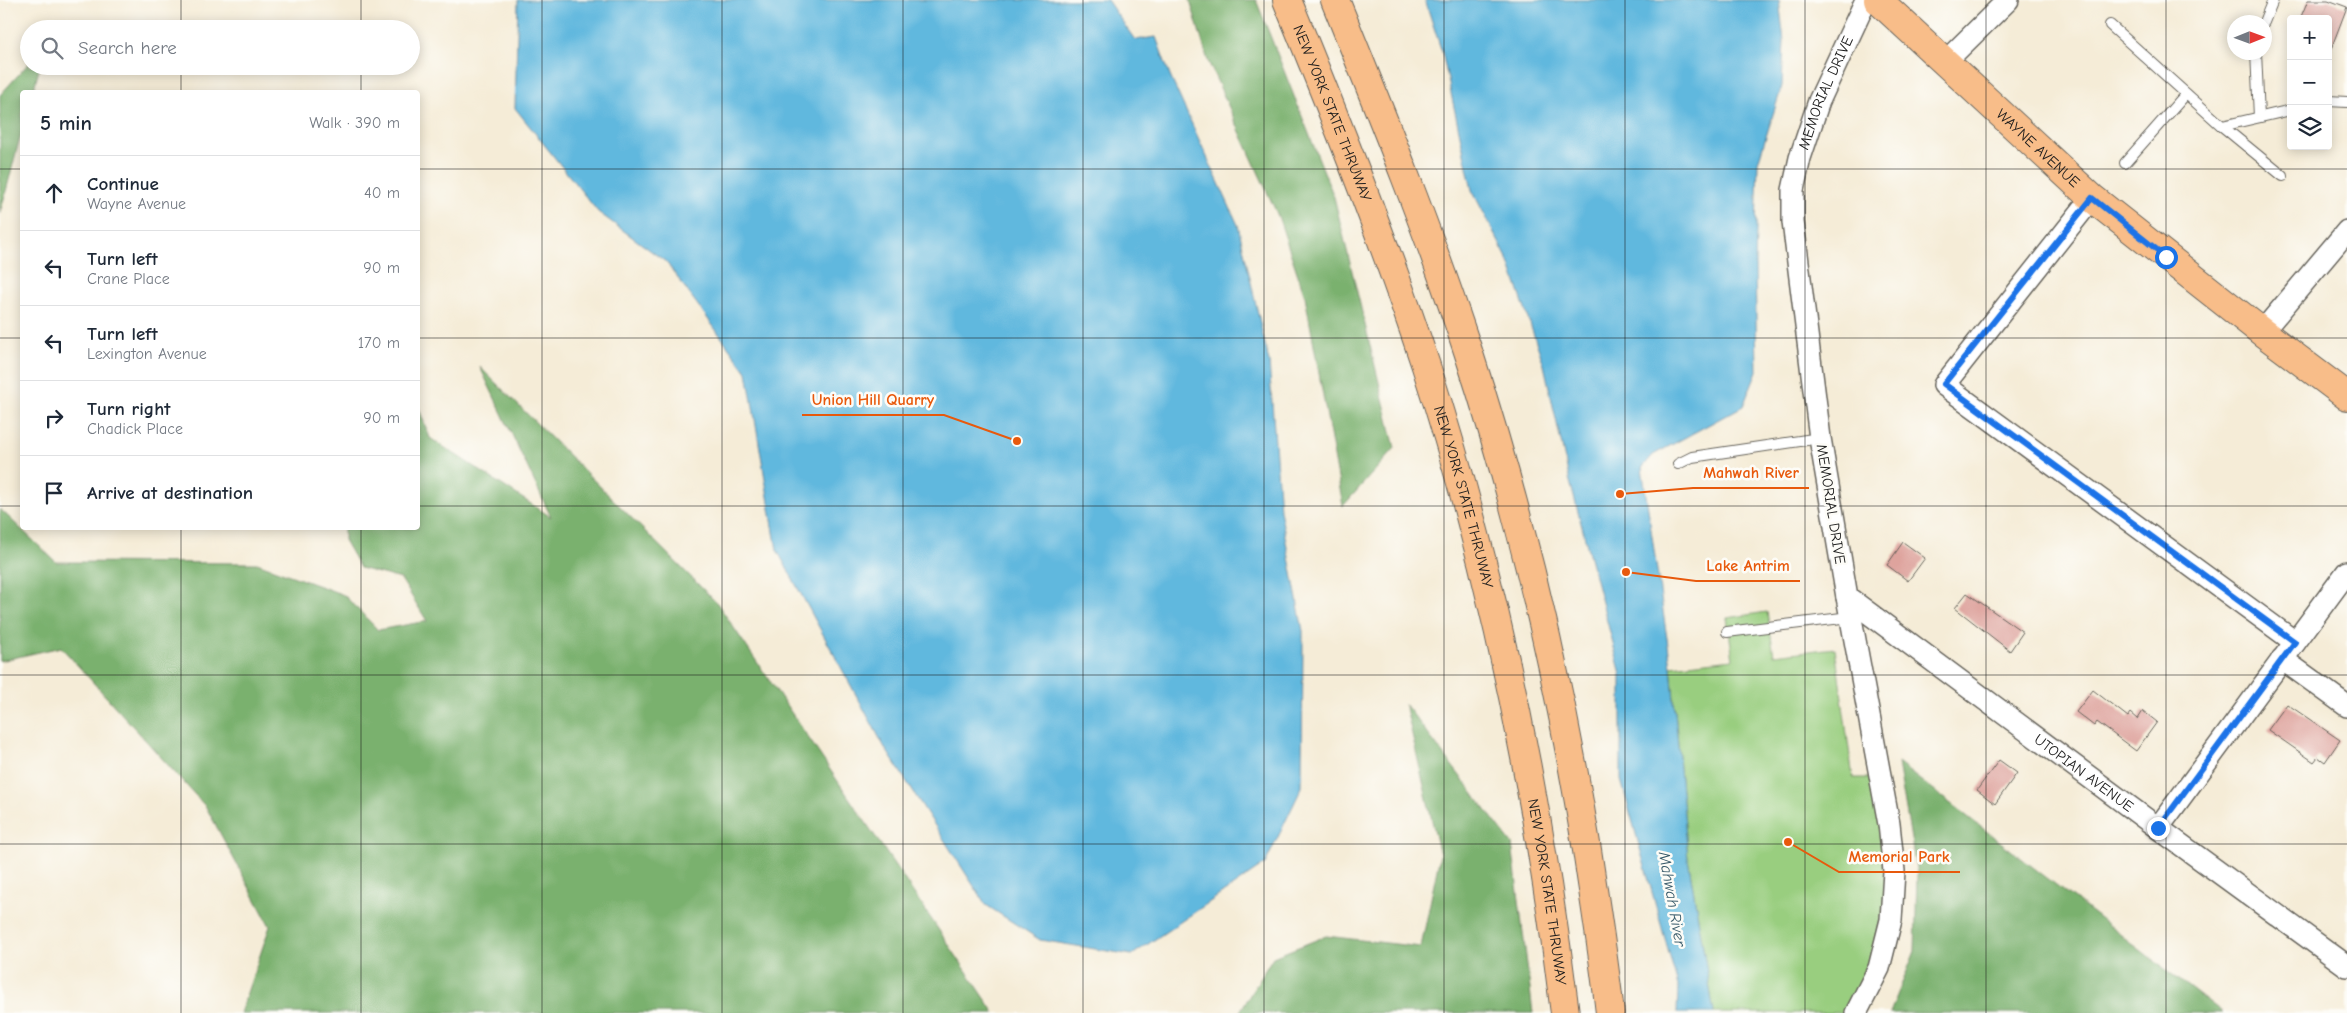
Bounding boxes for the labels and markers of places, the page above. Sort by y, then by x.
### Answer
callout: Union Hill Quarry [802,384,944,415]
callout: Mahwah River [1693,457,1809,488]
callout: Lake Antrim [1696,550,1800,581]
callout: Memorial Park [1839,841,1960,872]

